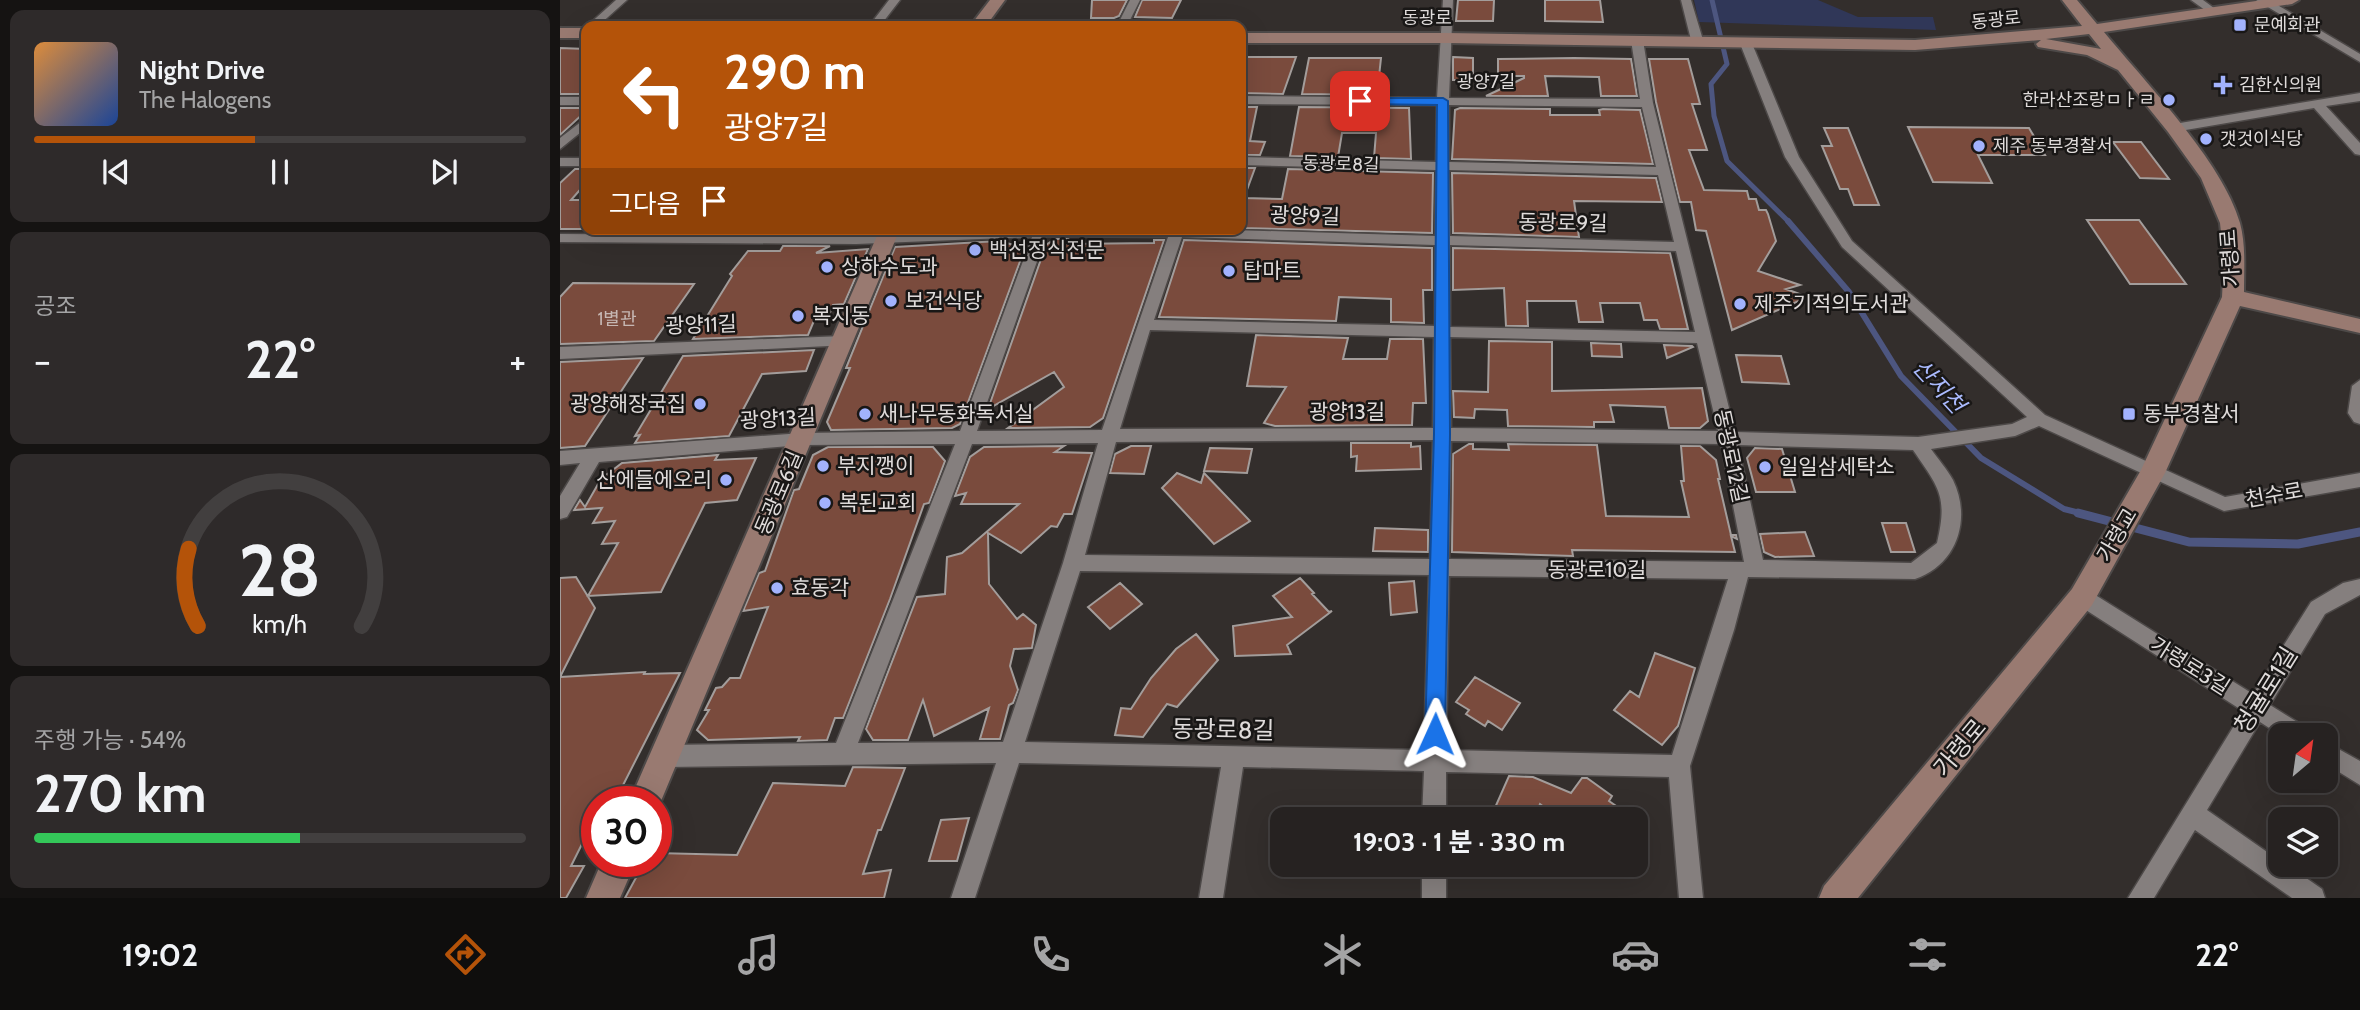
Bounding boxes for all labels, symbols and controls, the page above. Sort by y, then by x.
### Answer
street label: 동광로 [1970,6,2022,34]
street label: 동광로 [1402,7,1452,29]
place label: 문예회관 [2254,14,2321,36]
marker: 문예회관 [2232,17,2248,33]
text: 290 m [724,42,866,101]
icon: left [609,49,700,140]
text: Night Drive [139,54,265,86]
pin [1330,71,1390,131]
street label: 광양7길 [1457,71,1515,93]
place label: 김한신의원 [2239,74,2322,96]
marker: 김한신의원 [2213,75,2233,95]
icon: arrive [1341,82,1379,120]
text: The Halogens [139,86,271,114]
place label: 한라산조랑ㅁㅏㄹ [2023,89,2155,111]
marker: 한라산조랑ㅁㅏㄹ [2161,92,2177,108]
text: 광양7길 [724,108,828,147]
place label: 갯것이식당 [2220,128,2303,150]
marker: 갯것이식당 [2198,131,2214,147]
place label: 제주 동부경찰서 [1993,135,2113,157]
marker: 제주 동부경찰서 [1971,138,1987,154]
street label: 동광로8길 [1302,152,1380,176]
icon: previous [97,153,135,191]
icon: pause [261,153,299,191]
icon: next [425,153,463,191]
icon: arrive [695,182,733,220]
text: 그다음 [609,188,681,220]
street label: 광양9길 [1270,202,1340,229]
street label: 동광로9길 [1518,209,1608,236]
street label: 가령로 [2215,228,2244,288]
place label: 백선정식전문 [989,237,1105,262]
marker: 백선정식전문 [967,242,983,258]
place label: 상하수도과 [841,254,938,279]
place label: 탑마트 [1243,258,1301,283]
marker: 상하수도과 [819,259,835,275]
marker: 탑마트 [1221,263,1237,279]
place label: 보건식당 [905,288,982,313]
place label: 제주기적의도서관 [1754,291,1909,316]
text: 공조 [34,292,76,320]
marker: 보건식당 [883,293,899,309]
marker: 제주기적의도서관 [1732,296,1748,312]
place label: 복지동 [812,303,870,328]
house number: 1별관 [598,308,637,330]
marker: 복지동 [790,308,806,324]
street label: 광양11길 [665,311,737,338]
text: 22° [245,328,315,391]
text: − [34,337,51,384]
text: + [509,337,526,384]
water label: 산지천 [1907,353,1973,421]
place label: 광양해장국집 [570,391,686,416]
marker: 광양해장국집 [692,396,708,412]
street label: 광양13길 [1309,399,1385,424]
place label: 새나무동화독서실 [879,401,1034,426]
place label: 동부경찰서 [2143,401,2240,426]
street label: 광양13길 [739,404,817,433]
marker: 새나무동화독서실 [857,406,873,422]
marker: 동부경찰서 [2121,406,2137,422]
street label: 동광로12길 [1709,407,1754,505]
street label: 동광로6길 [750,447,807,539]
place label: 부지깽이 [837,453,914,478]
place label: 일일삼세탁소 [1779,454,1895,479]
marker: 부지깽이 [815,458,831,474]
marker: 일일삼세탁소 [1757,459,1773,475]
place label: 산에들에오리 [596,467,712,492]
marker: 산에들에오리 [718,472,734,488]
street label: 천수로 [2243,477,2305,512]
place label: 복된교회 [839,490,916,515]
marker: 복된교회 [817,495,833,511]
street label: 가령교 [2091,503,2142,566]
text: 28 [239,526,321,614]
street label: 동광로10길 [1548,557,1646,582]
place label: 효동각 [791,575,849,600]
marker: 효동각 [769,580,785,596]
text: km/h [253,609,307,639]
street label: 가령로3길 [2146,631,2234,700]
street label: 청귤로1길 [2228,641,2303,738]
position arrow [1398,697,1472,771]
street label: 가령로 [1927,713,1992,782]
street label: 동광로8길 [1171,714,1275,745]
north arrow [2268,723,2338,793]
map controls [2268,723,2338,877]
text: 주행 가능 · 54% [34,726,186,754]
text: 270 km [34,762,206,825]
speed limit sign: 30 [581,786,672,877]
button: layers [2268,807,2338,877]
text: 19:03 · 1 분 · 330 m [1353,826,1565,858]
icon: directions [441,930,490,979]
icon: music [734,930,783,979]
icon: phone [1026,930,1075,979]
icon: climate [1318,930,1367,979]
icon: car [1611,930,1660,979]
icon: filters [1903,930,1952,979]
text: 19:02 [122,935,198,974]
text: 22° [2195,935,2238,974]

